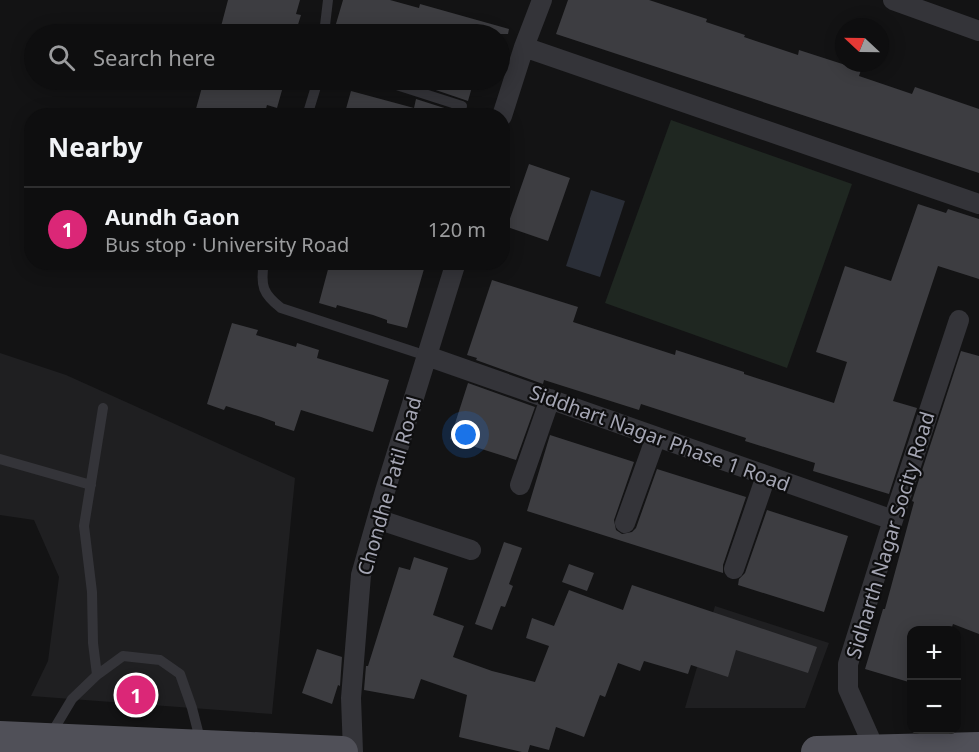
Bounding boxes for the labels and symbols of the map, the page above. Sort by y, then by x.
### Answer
north arrow [835,18,889,72]
street label: Siddhart Nagar Phase 1 Road [526,378,794,498]
street label: Chondhe Patil Road [351,393,427,579]
street label: Sidharth Nagar Socity Road [840,408,940,662]
your location [451,420,480,449]
pin: 1 [116,672,156,718]

